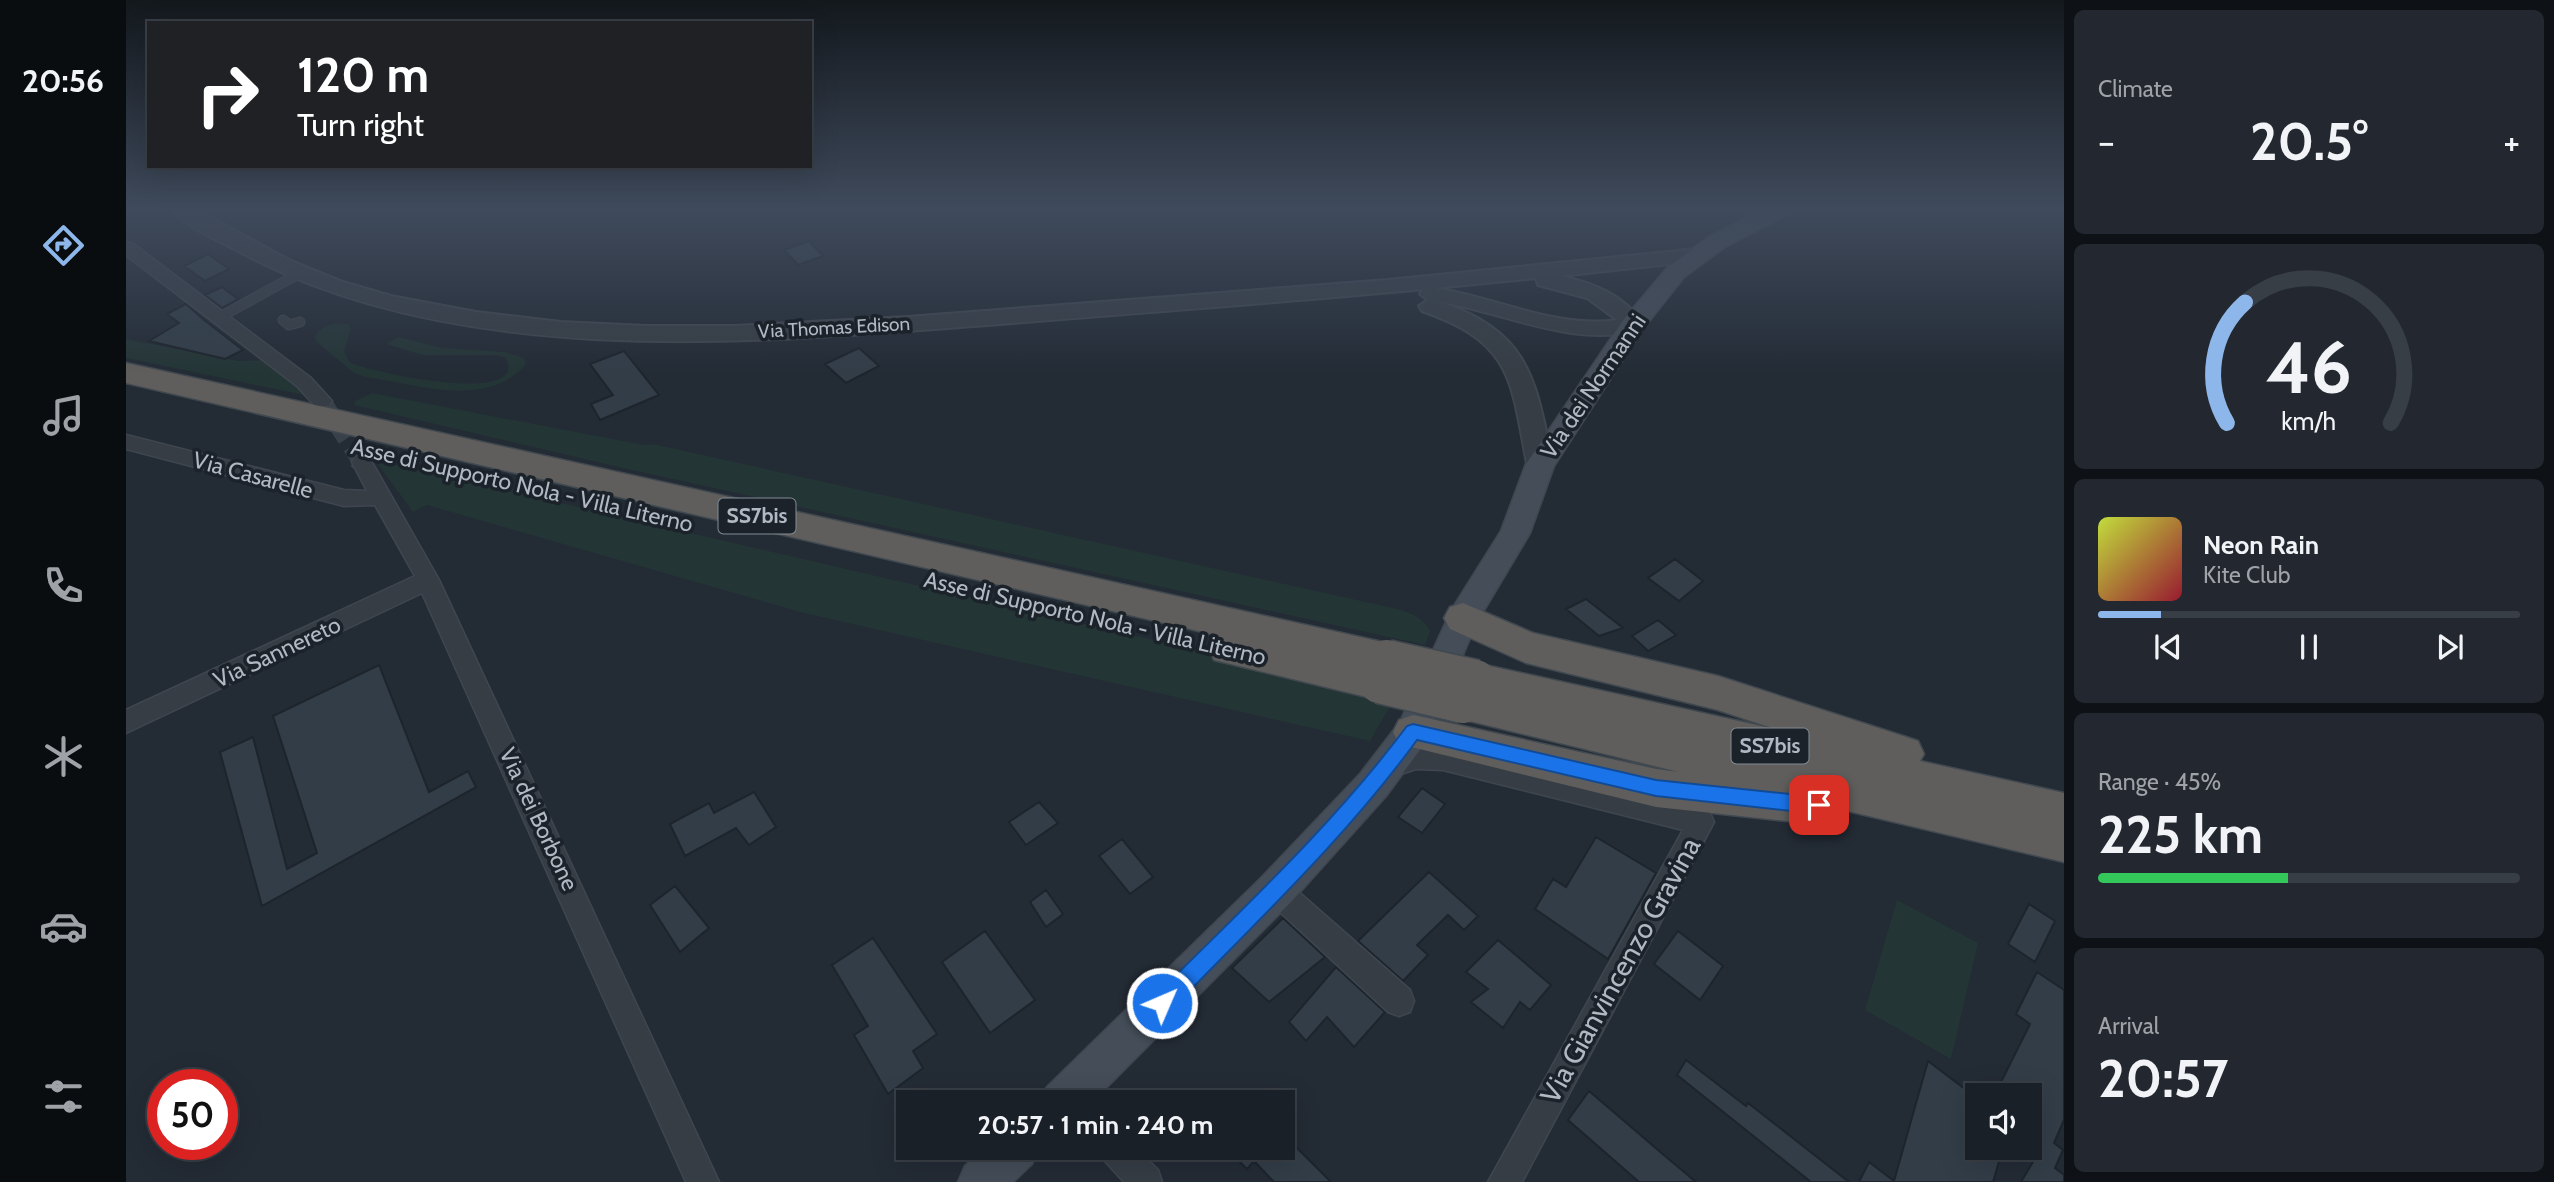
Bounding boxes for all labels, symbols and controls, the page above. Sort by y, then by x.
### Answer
text: 120 m [297,45,429,104]
icon: right [182,49,273,140]
text: 20:56 [22,61,104,100]
text: Climate [2098,75,2173,103]
text: Turn right [297,105,424,144]
text: 20.5° [2250,110,2368,173]
text: − [2098,118,2115,165]
text: + [2503,118,2520,165]
icon: directions [39,221,88,270]
street label: Via dei Normanni [1534,308,1652,464]
street label: Via Thomas Edison [757,312,911,343]
text: 46 [2266,323,2352,411]
icon: music [39,391,88,440]
text: km/h [2282,405,2336,435]
street label: Asse di Supporto Nola - Villa Literno [348,432,696,538]
street label: Via Casarelle [190,446,316,505]
road number: SS7bis [718,498,796,534]
text: Neon Rain [2203,529,2319,561]
icon: phone [39,561,88,610]
text: Kite Club [2203,561,2290,589]
street label: Asse di Supporto Nola - Villa Literno [921,565,1269,671]
street label: Via Sannereto [209,610,345,694]
icon: previous [2149,628,2187,666]
icon: pause [2290,628,2328,666]
icon: next [2431,628,2469,666]
road number: SS7bis [1732,728,1808,764]
icon: climate [39,732,88,781]
street label: Via dei Borbone [494,743,584,895]
text: Range · 45% [2098,768,2221,796]
pin [1789,775,1849,835]
icon: arrive [1800,786,1838,824]
text: 225 km [2098,803,2263,866]
street label: Via Gianvincenzo Gravina [1533,831,1708,1109]
icon: car [39,902,88,951]
position arrow [1125,966,1199,1040]
text: Arrival [2098,1012,2159,1040]
text: 20:57 [2098,1047,2228,1110]
speed limit sign: 50 [147,1069,238,1160]
icon: filters [39,1072,88,1121]
map controls [1965,1083,2042,1160]
button: sound [1965,1083,2042,1160]
text: 20:57 · 1 min · 240 m [978,1109,1213,1141]

